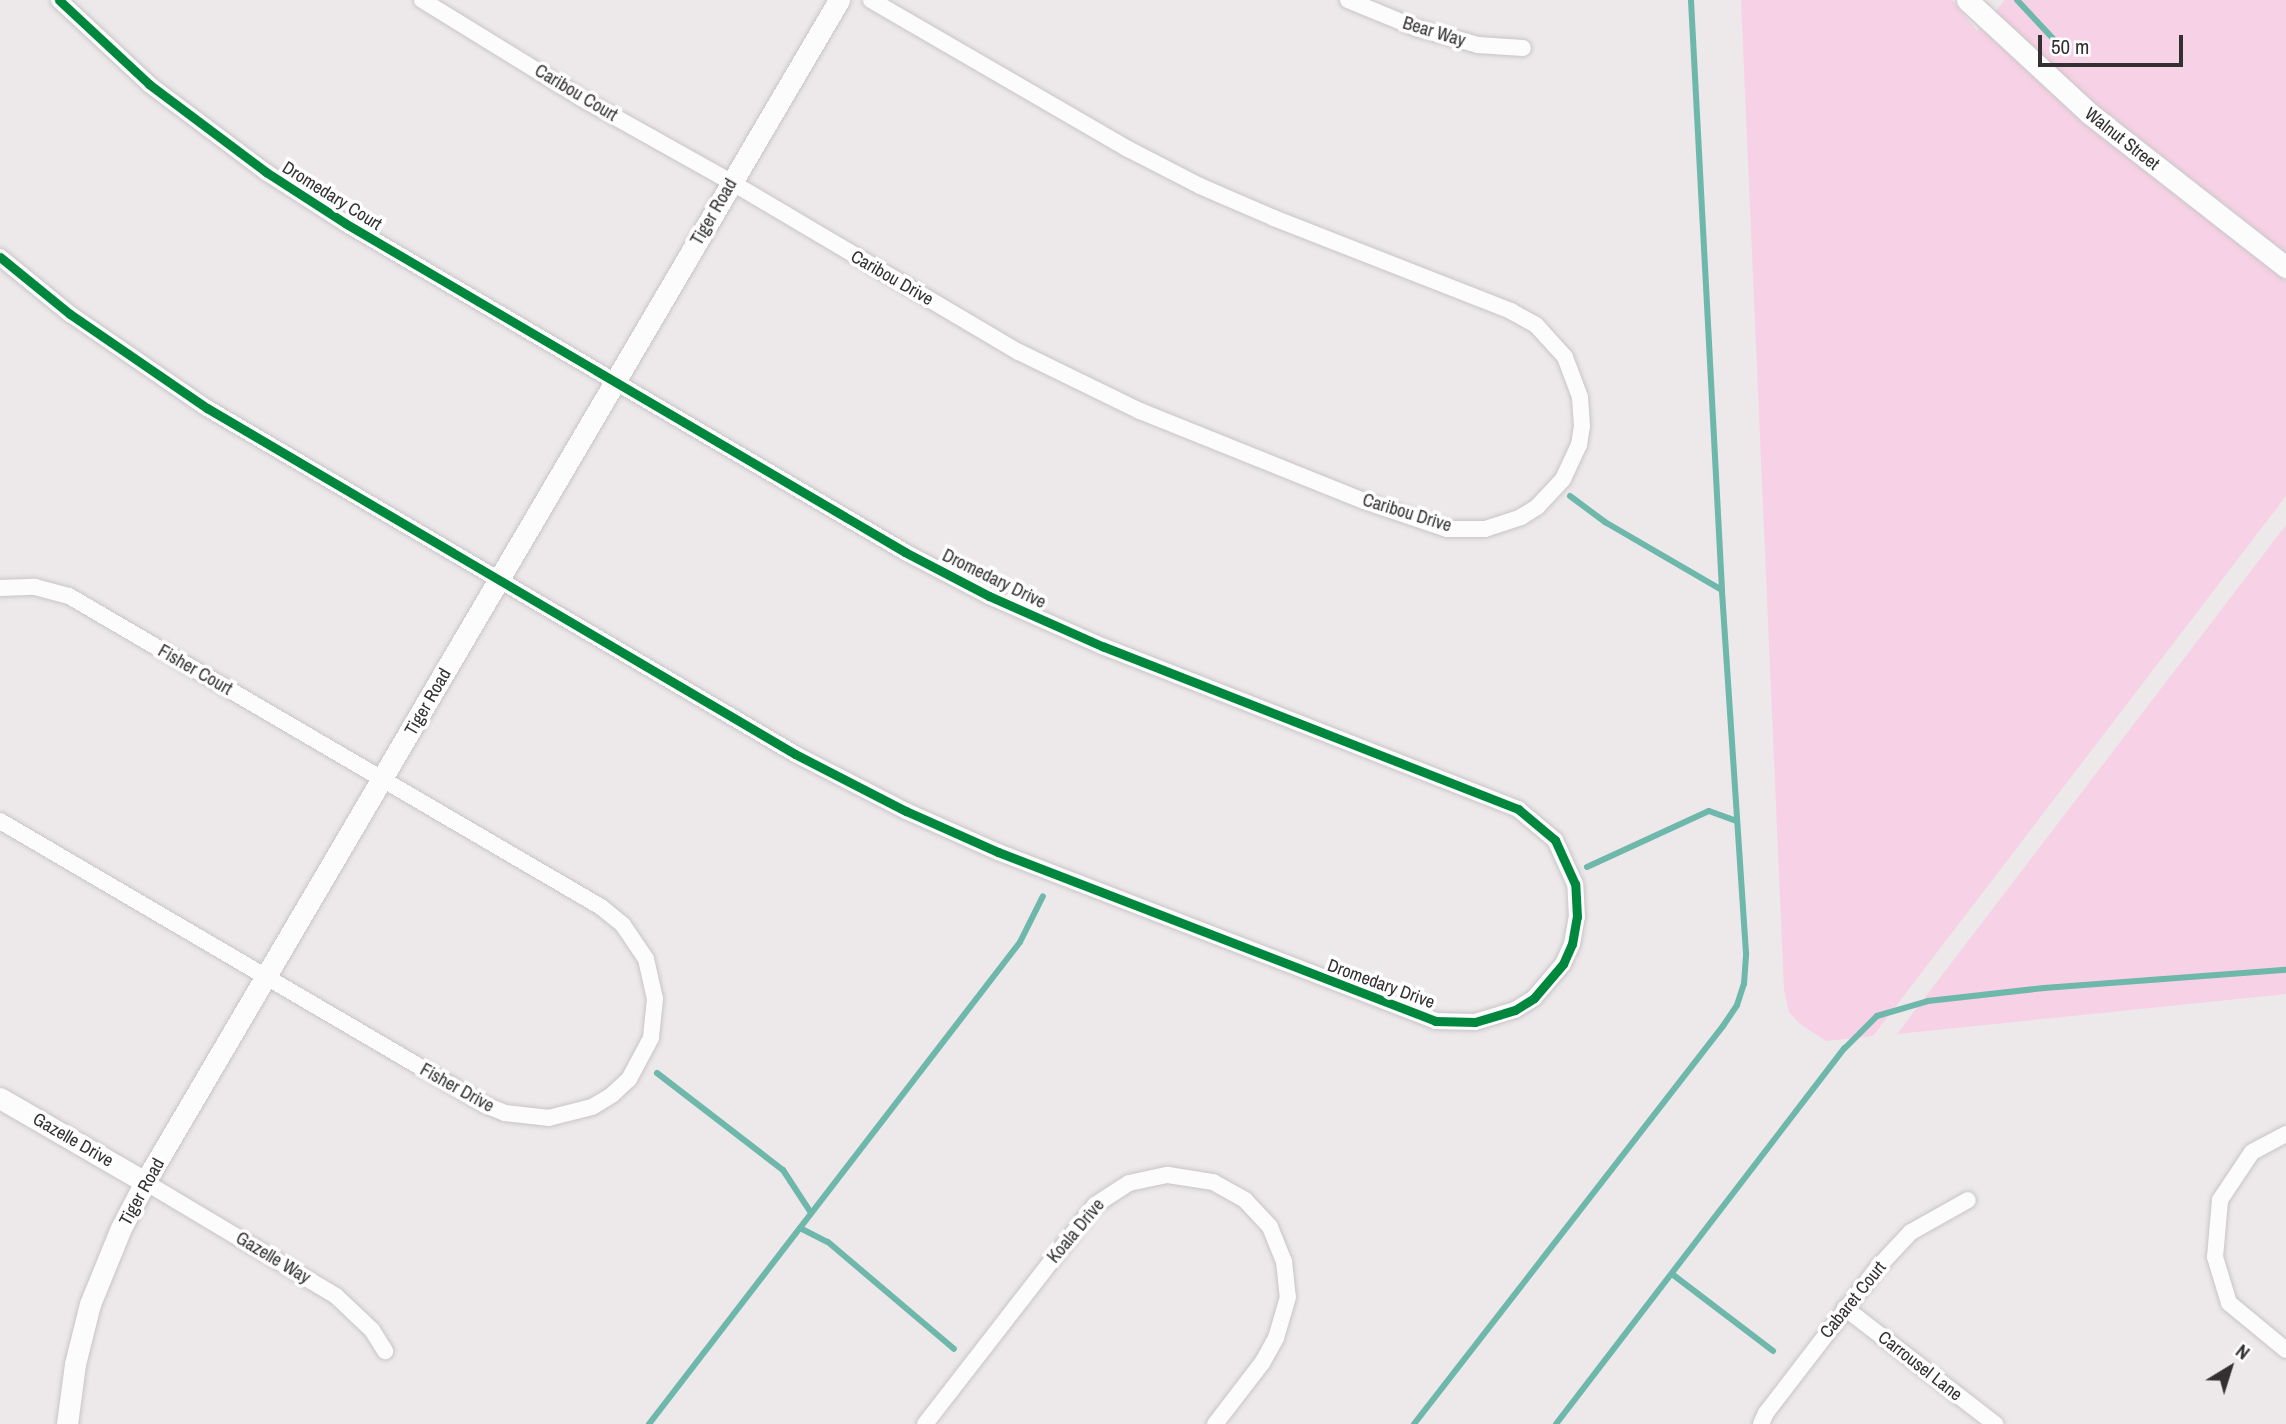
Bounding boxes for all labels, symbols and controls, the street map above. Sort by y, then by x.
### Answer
street label: Bear Way [1400,12,1468,52]
scale bar [2041,21,2186,65]
text: 50 m [2051,32,2089,61]
street label: Caribou Court [531,60,621,126]
street label: Walnut Street [2080,103,2164,175]
street label: Dromedary Court [278,157,386,235]
street label: Tiger Road [686,175,742,249]
street label: Caribou Drive [847,246,937,310]
street label: Caribou Drive [1360,489,1454,537]
street label: Dromedary Drive [939,545,1049,613]
street label: Fisher Court [154,640,236,700]
street label: Tiger Road [400,665,456,739]
street label: Dromedary Drive [1325,955,1437,1013]
street label: Fisher Drive [416,1059,498,1117]
street label: Gazelle Drive [29,1108,117,1172]
street label: Tiger Road [115,1155,169,1229]
street label: Koala Drive [1043,1195,1109,1267]
street label: Gazelle Way [232,1227,314,1289]
street label: Cabaret Court [1815,1257,1891,1343]
street label: Carrousel Lane [1874,1326,1966,1406]
north arrow [2195,1333,2265,1403]
text: N [2230,1338,2255,1365]

